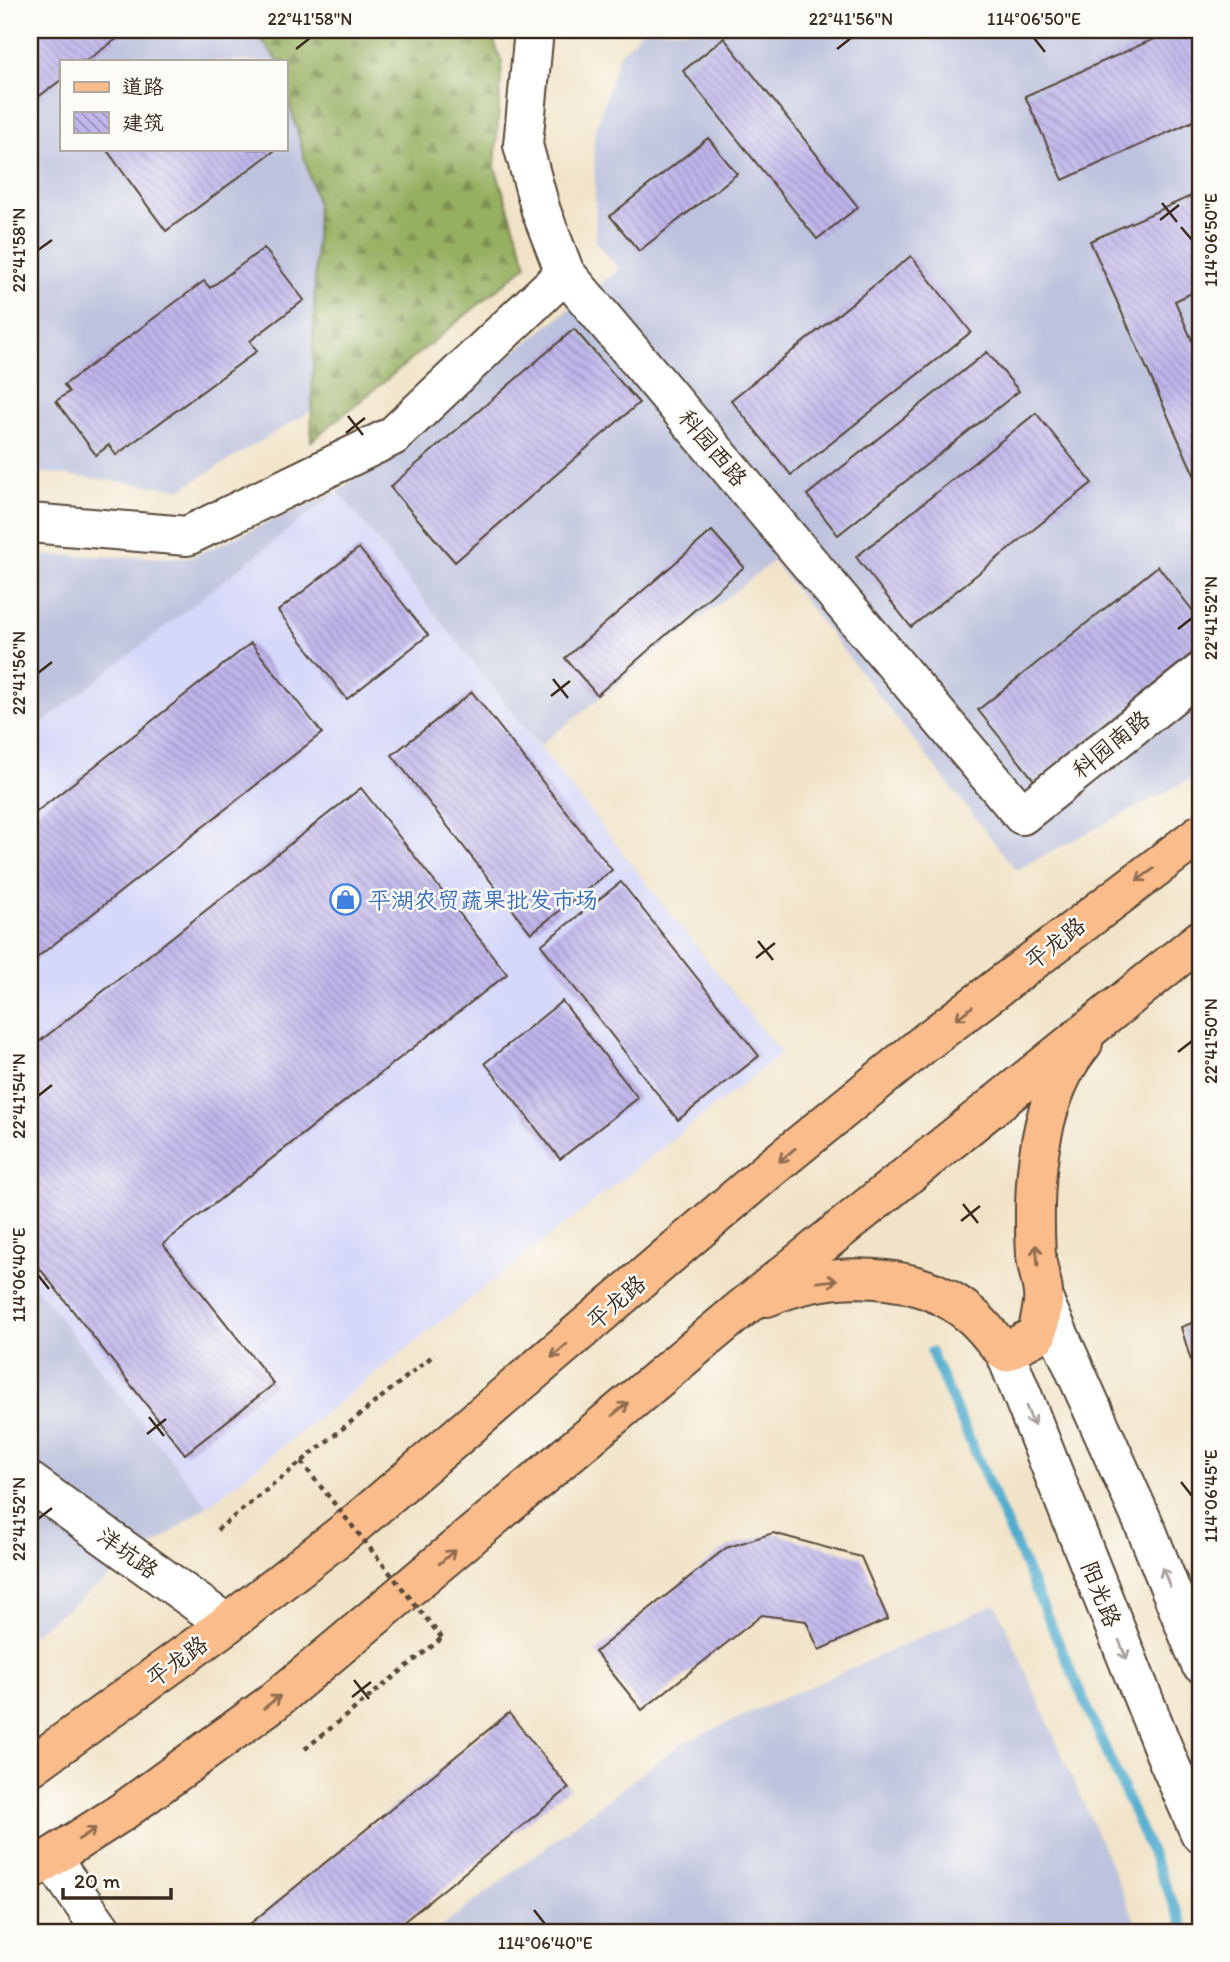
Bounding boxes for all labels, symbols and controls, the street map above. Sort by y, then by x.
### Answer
text: 22°41'58"N [268,8,352,30]
text: 22°41'56"N [809,8,893,30]
text: 114°06'50"E [987,8,1081,30]
legend [60,60,287,150]
text: 道路 [122,74,164,99]
text: 建筑 [122,110,164,135]
text: 114°06'50"E [1200,193,1222,287]
text: 22°41'58"N [8,208,30,292]
street label: 科园西路 [673,404,753,492]
text: 22°41'52"N [1200,576,1222,660]
text: 22°41'56"N [8,631,30,715]
street label: 科园南路 [1066,704,1156,784]
one-way arrow [1136,867,1155,882]
shop icon: 平湖农贸蔬果批发市场 [328,883,362,917]
place label: 平湖农贸蔬果批发市场 [368,886,598,914]
street label: 平龙路 [1019,911,1091,975]
text: 22°41'50"N [1200,998,1222,1084]
one-way arrow [956,1005,974,1020]
text: 22°41'54"N [8,1053,30,1139]
one-way arrow [779,1148,797,1163]
text: 114°06'40"E [8,1227,30,1323]
one-way arrow [1030,1245,1043,1267]
street label: 平龙路 [581,1269,651,1335]
one-way arrow [815,1274,838,1287]
one-way arrow [550,1343,568,1359]
one-way arrow [611,1401,629,1417]
one-way arrow [1024,1404,1037,1426]
text: 114°06'45"E [1200,1449,1222,1543]
text: 22°41'52"N [8,1477,30,1561]
street label: 洋坑路 [92,1521,164,1585]
one-way arrow [438,1549,456,1565]
street label: 阳光路 [1075,1557,1127,1631]
one-way arrow [1158,1567,1171,1589]
street label: 平龙路 [141,1629,213,1693]
one-way arrow [1118,1638,1131,1660]
one-way arrow [263,1695,281,1710]
one-way arrow [77,1827,97,1841]
scale bar [63,1857,172,1901]
text: 20 m [74,1868,121,1893]
text: 114°06'40"E [497,1932,593,1954]

